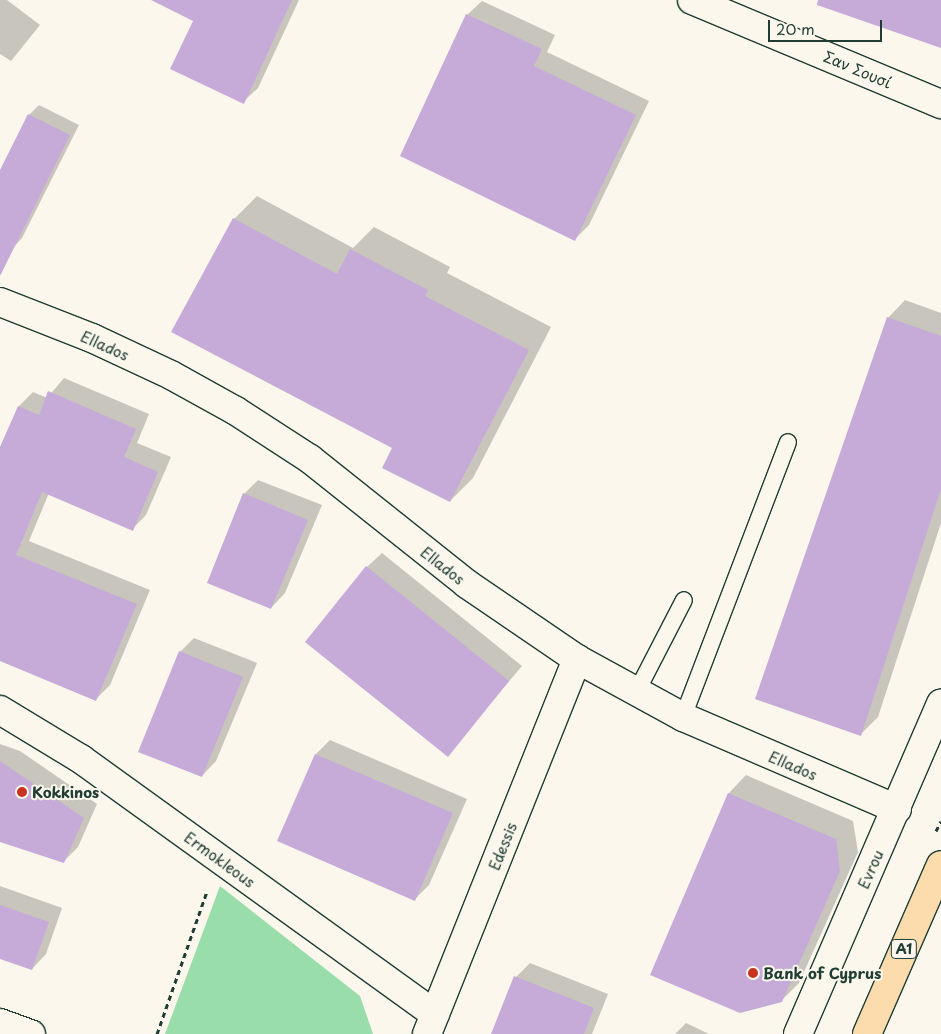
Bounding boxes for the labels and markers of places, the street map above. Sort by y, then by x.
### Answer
place label: Kokkinos [32,783,99,801]
marker: Kokkinos [16,786,28,798]
place label: Bank of Cyprus [763,964,881,982]
marker: Bank of Cyprus [747,967,759,979]

